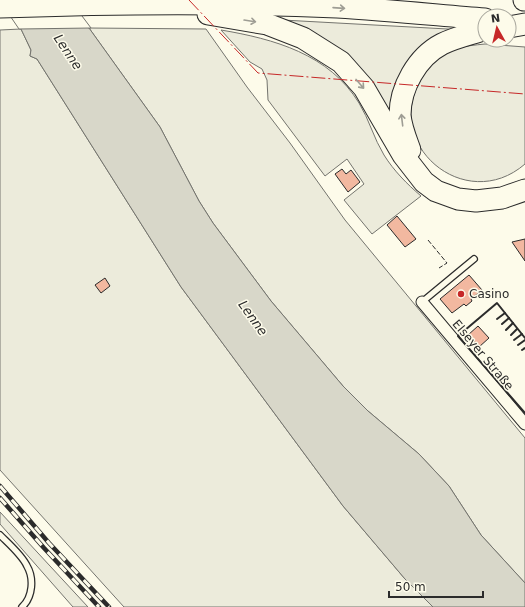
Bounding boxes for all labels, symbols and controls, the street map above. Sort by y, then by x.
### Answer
one-way arrow [332,4,345,11]
north arrow [477,8,517,48]
text: N [490,12,501,26]
one-way arrow [243,17,256,25]
water label: Lenne [51,31,85,73]
one-way arrow [356,79,365,89]
one-way arrow [398,113,405,126]
place label: Casino [469,287,509,301]
marker: Casino [456,289,466,299]
water label: Lenne [235,298,271,338]
street label: Elseyer Straße [450,317,516,393]
scale bar [389,573,483,599]
text: 50 m [395,580,426,594]

